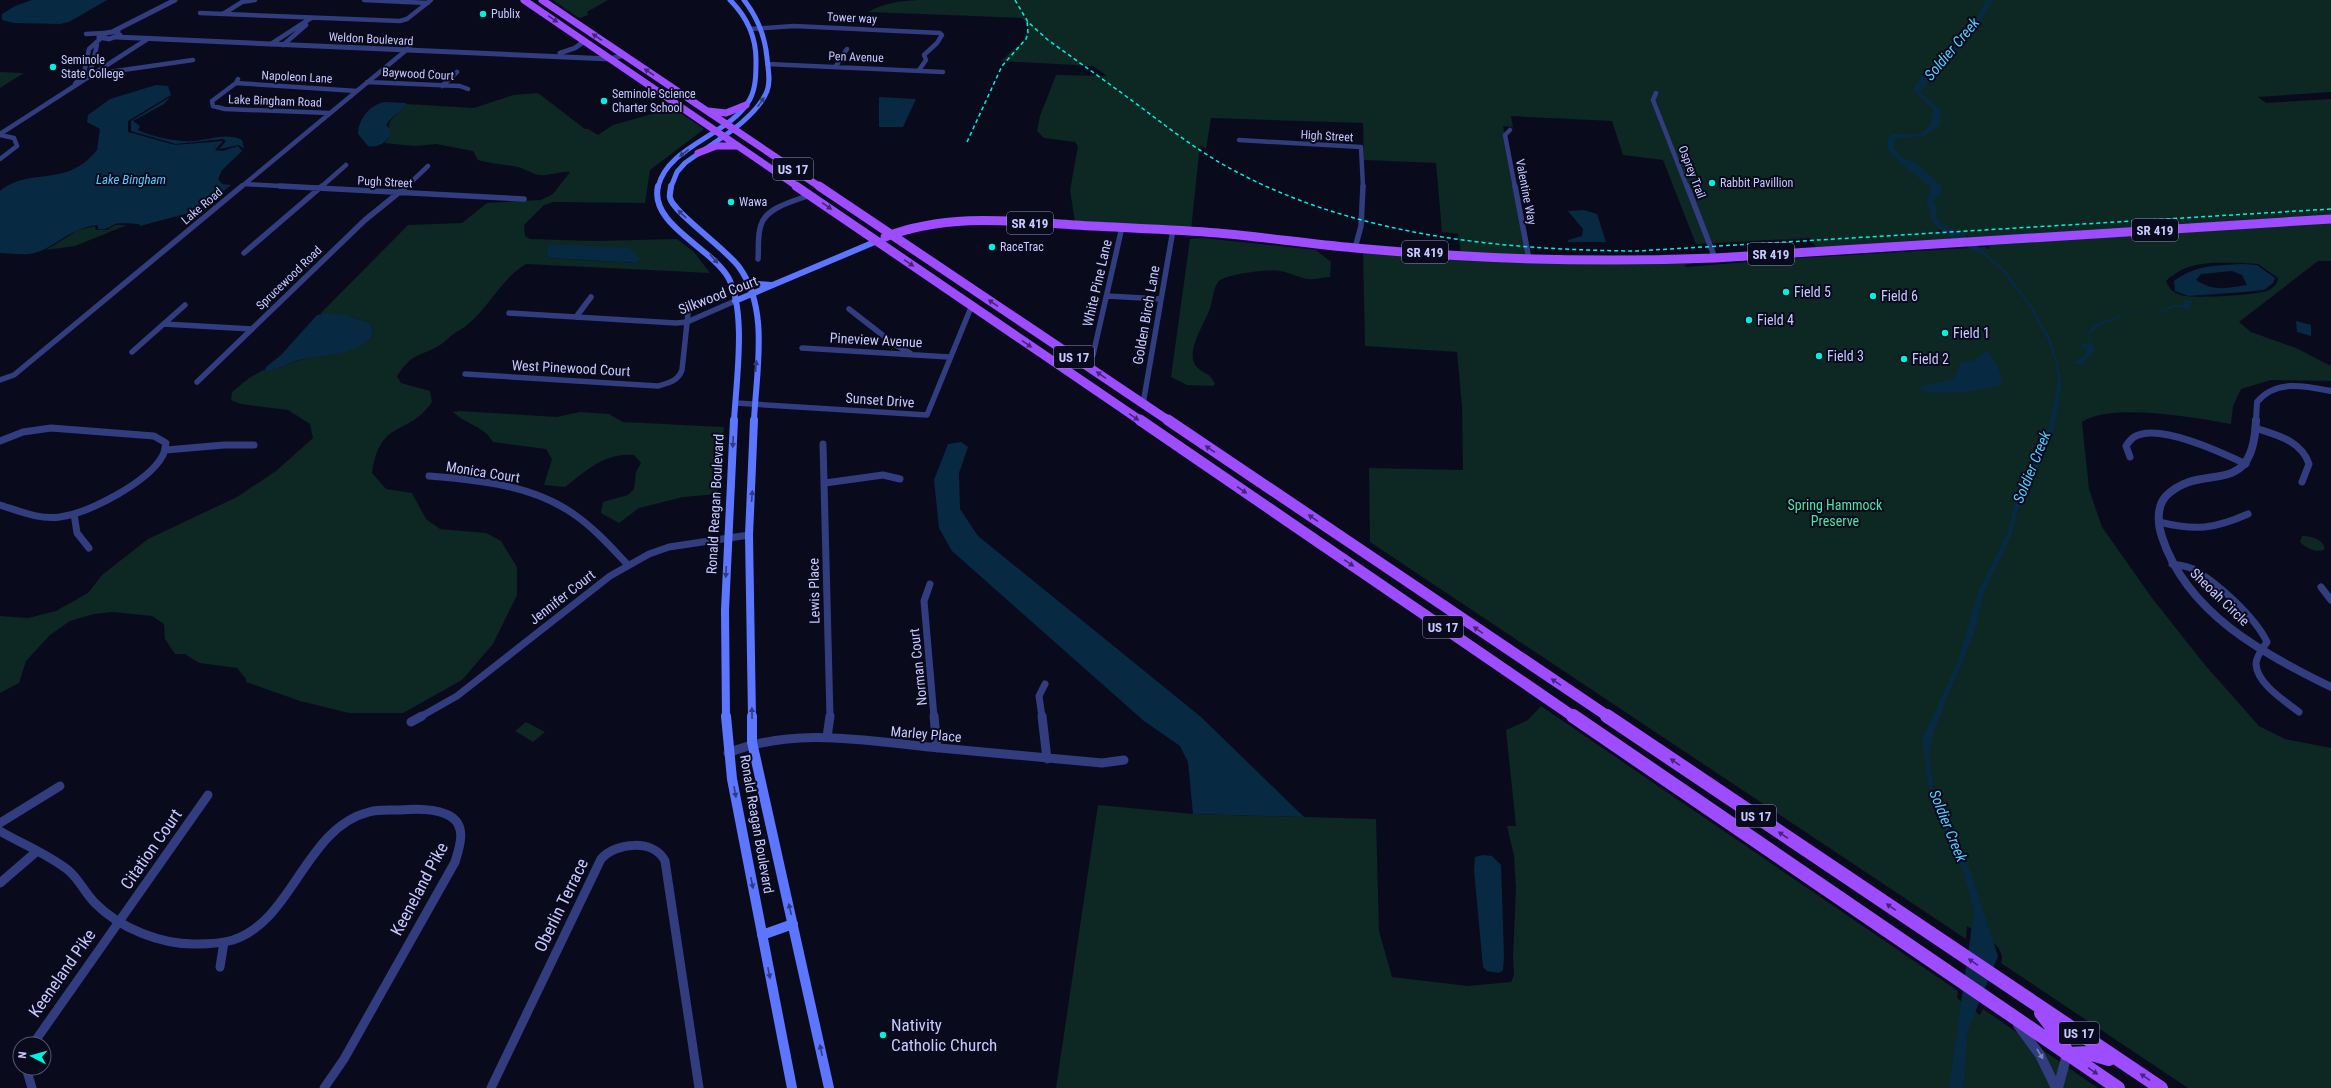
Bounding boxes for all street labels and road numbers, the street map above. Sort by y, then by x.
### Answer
street label: Tower way [827,10,877,26]
street label: Weldon Boulevard [328,30,414,48]
street label: Pen Avenue [828,49,884,65]
street label: Baywood Court [382,65,455,83]
street label: Napoleon Lane [261,68,333,86]
street label: Lake Bingham Road [228,92,322,110]
street label: High Street [1300,128,1354,144]
street label: Osprey Trail [1675,143,1709,201]
road number: US 17 [773,158,813,180]
street label: Valentine Way [1513,158,1539,226]
street label: Pugh Street [357,174,413,190]
street label: Lake Road [179,185,225,227]
road number: SR 419 [1007,212,1053,234]
road number: SR 419 [2132,219,2178,241]
street label: White Pine Lane [1079,238,1115,328]
road number: SR 419 [1402,241,1448,263]
street label: Sprucewood Road [253,243,325,313]
road number: SR 419 [1748,243,1794,265]
street label: Golden Birch Lane [1129,264,1163,366]
street label: Silkwood Court [676,273,760,317]
street label: Pineview Avenue [829,330,923,350]
road number: US 17 [1054,346,1094,368]
street label: West Pinewood Court [511,357,631,379]
street label: Sunset Drive [845,390,915,410]
street label: Ronald Reagan Boulevard [703,433,727,575]
street label: Monica Court [445,458,521,486]
street label: Lewis Place [805,558,823,624]
street label: Sheoah Circle [2187,565,2253,629]
street label: Jennifer Court [526,566,598,628]
road number: US 17 [1423,616,1463,638]
street label: Norman Court [906,628,930,706]
street label: Marley Place [890,723,962,745]
street label: Ronald Reagan Boulevard [737,753,777,895]
street label: Citation Court [116,805,186,893]
road number: US 17 [1736,805,1776,827]
street label: Keeneland Pike [386,839,452,939]
street label: Oberlin Terrace [530,855,592,955]
street label: Keeneland Pike [24,925,100,1021]
road number: US 17 [2059,1022,2099,1044]

